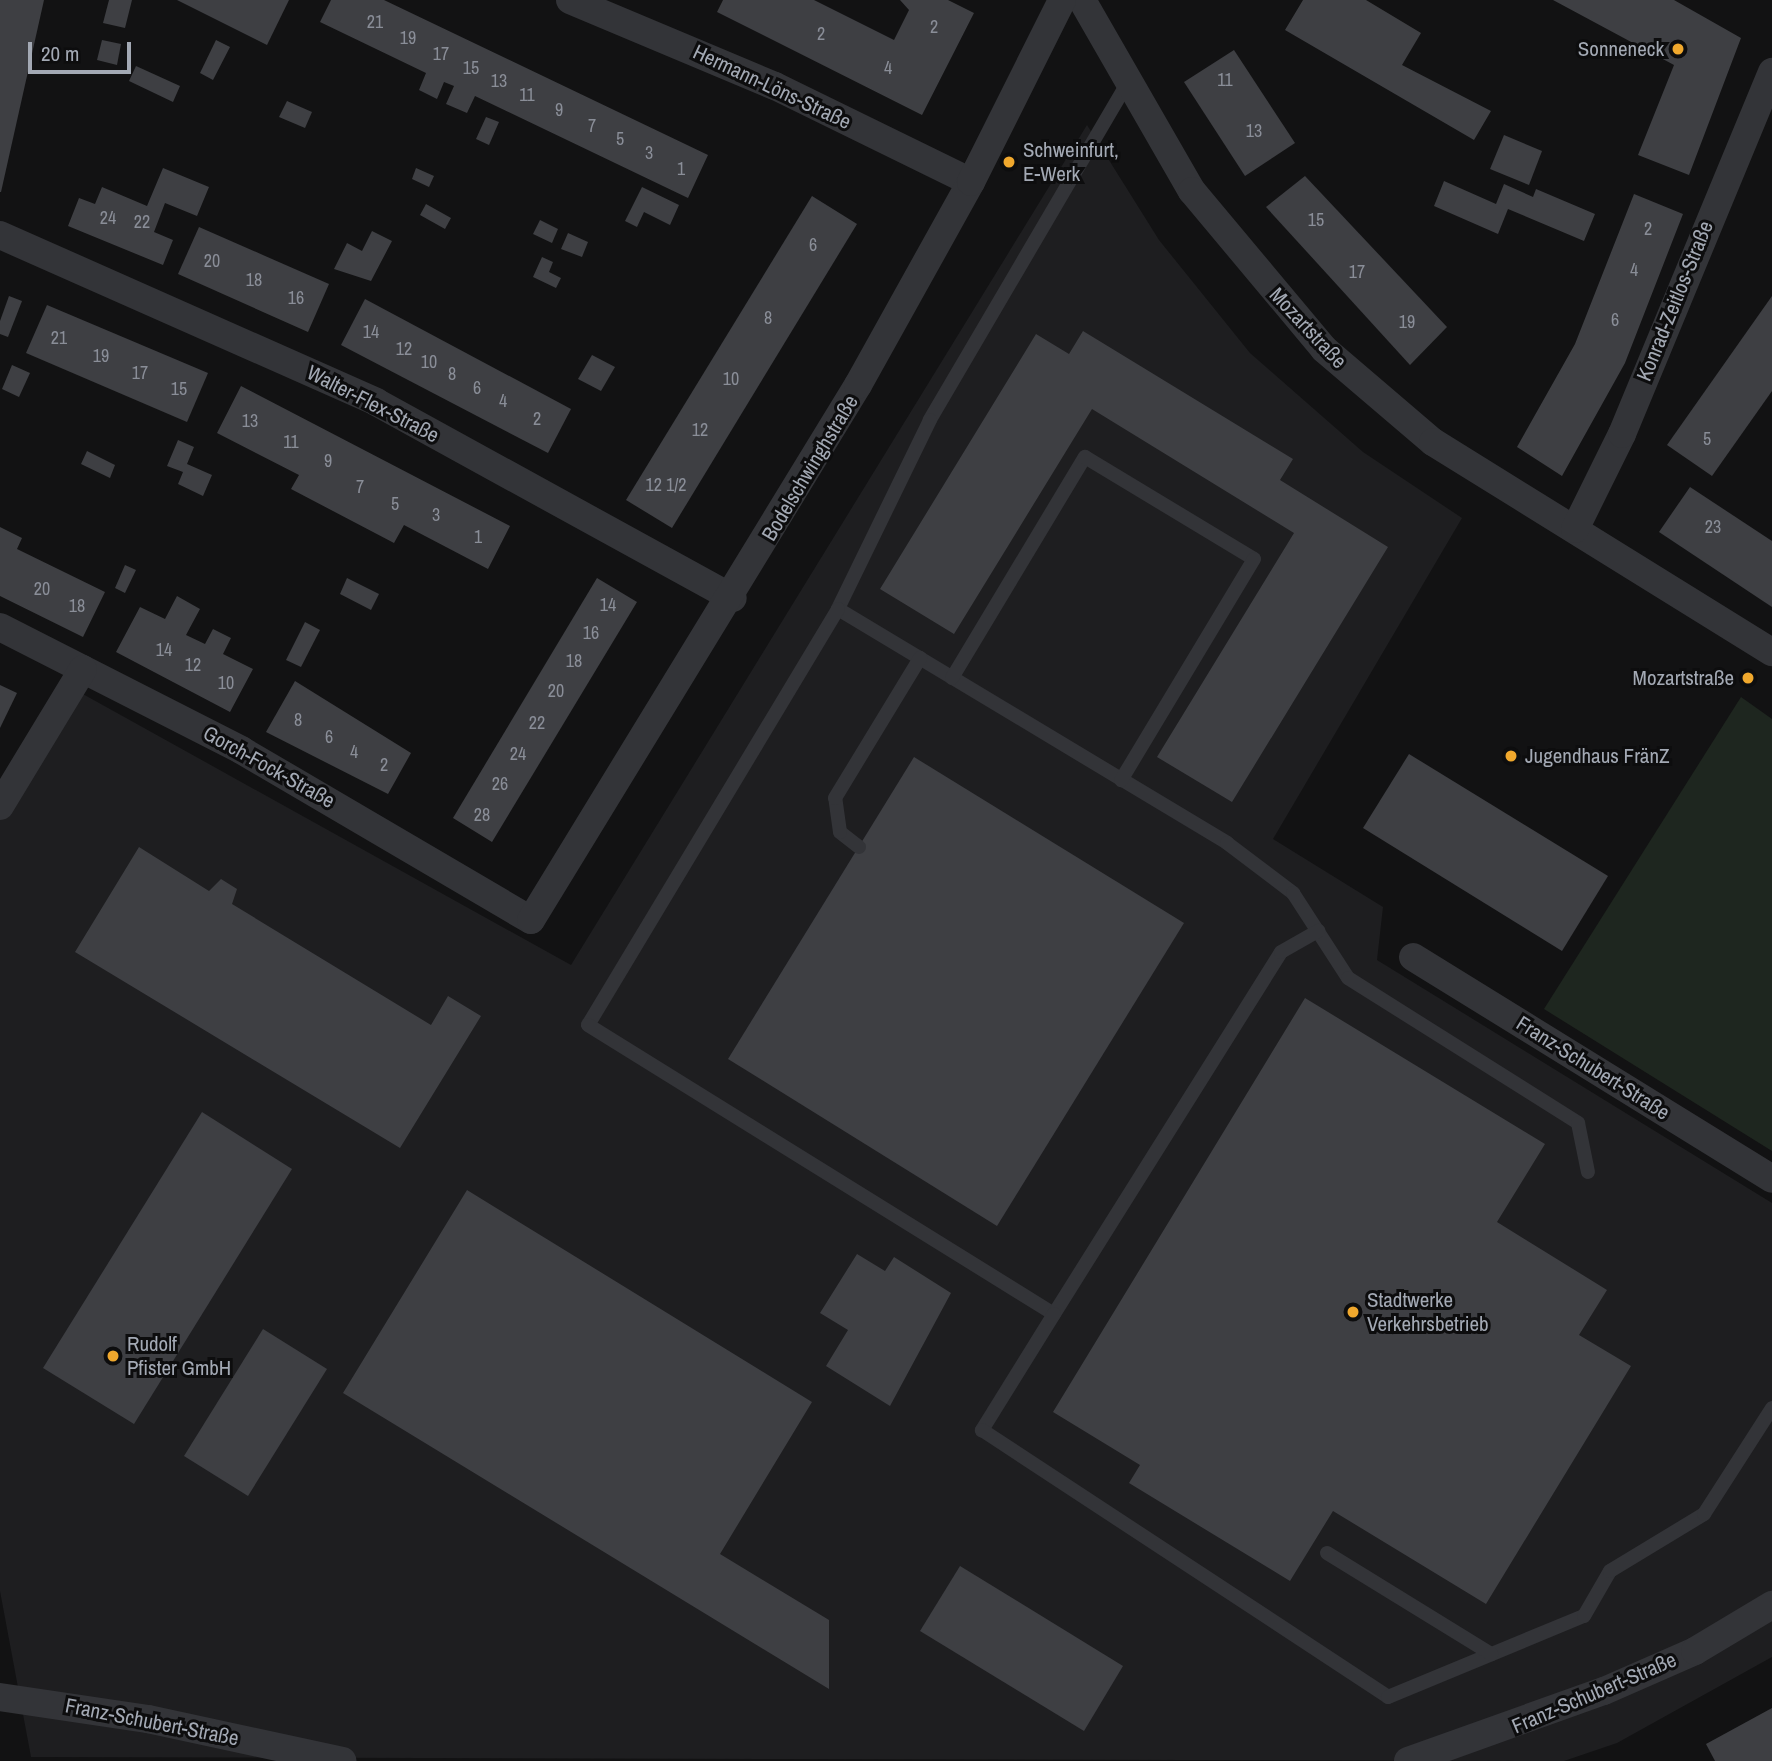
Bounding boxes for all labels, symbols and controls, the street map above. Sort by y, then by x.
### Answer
house number: 21 [367,11,383,33]
house number: 2 [930,16,938,38]
house number: 2 [817,23,825,45]
house number: 19 [400,27,416,49]
scale bar [32,28,135,72]
place label: Sonneneck [1578,36,1664,62]
text: 20 m [41,39,79,68]
street label: Hermann-Löns-Straße [689,39,855,135]
marker: Sonneneck [1670,41,1686,57]
house number: 17 [433,43,449,65]
house number: 15 [463,57,479,79]
house number: 4 [884,57,892,79]
house number: 11 [1217,69,1233,91]
house number: 13 [491,70,507,92]
house number: 11 [519,84,535,106]
house number: 9 [555,99,563,121]
house number: 7 [588,115,596,137]
house number: 13 [1246,120,1262,142]
house number: 5 [616,128,624,150]
place label: Schweinfurt, E-Werk [1023,137,1119,187]
house number: 3 [645,142,653,164]
marker: Schweinfurt, E-Werk [1001,154,1017,170]
house number: 1 [677,158,685,180]
house number: 24 [100,207,116,229]
house number: 15 [1308,209,1324,231]
house number: 22 [134,211,150,233]
street label: Konrad-Zeitlos-Straße [1631,217,1719,385]
house number: 2 [1644,218,1652,240]
house number: 6 [809,234,817,256]
house number: 20 [204,250,220,272]
house number: 4 [1630,259,1638,281]
house number: 17 [1349,261,1365,283]
house number: 18 [246,269,262,291]
street label: Mozartstraße [1264,282,1352,374]
house number: 16 [288,287,304,309]
house number: 8 [764,307,772,329]
house number: 6 [1611,309,1619,331]
house number: 19 [1399,311,1415,333]
house number: 14 [363,321,379,343]
house number: 21 [51,327,67,349]
house number: 12 [396,338,412,360]
house number: 19 [93,345,109,367]
house number: 10 [421,351,437,373]
street label: Walter-Flex-Straße [303,360,443,448]
house number: 17 [132,362,148,384]
house number: 8 [448,363,456,385]
house number: 10 [723,368,739,390]
house number: 6 [473,377,481,399]
house number: 15 [171,378,187,400]
house number: 4 [499,390,507,412]
street label: Bodelschwinghstraße [757,391,863,545]
house number: 2 [533,408,541,430]
house number: 13 [242,410,258,432]
house number: 12 [692,419,708,441]
house number: 5 [1703,428,1711,450]
house number: 11 [283,431,299,453]
house number: 9 [324,450,332,472]
house number: 12 1/2 [645,474,687,496]
house number: 7 [356,476,364,498]
house number: 5 [391,493,399,515]
house number: 3 [432,504,440,526]
house number: 23 [1705,516,1721,538]
house number: 1 [474,526,482,548]
house number: 20 [34,578,50,600]
house number: 14 [600,594,616,616]
house number: 18 [69,595,85,617]
house number: 16 [583,622,599,644]
house number: 14 [156,639,172,661]
house number: 18 [566,650,582,672]
house number: 12 [185,654,201,676]
place label: Mozartstraße [1633,665,1734,691]
marker: Mozartstraße [1740,670,1756,686]
house number: 10 [218,672,234,694]
house number: 20 [548,680,564,702]
house number: 8 [294,709,302,731]
house number: 22 [529,712,545,734]
street label: Gorch-Fock-Straße [199,720,339,814]
house number: 6 [325,726,333,748]
house number: 4 [350,741,358,763]
house number: 24 [510,743,526,765]
place label: Jugendhaus FränZ [1525,743,1670,769]
marker: Jugendhaus FränZ [1503,748,1519,764]
house number: 2 [380,754,388,776]
house number: 26 [492,773,508,795]
house number: 28 [474,804,490,826]
street label: Franz-Schubert-Straße [1512,1011,1674,1125]
place label: Stadtwerke Verkehrsbetrieb [1367,1287,1489,1337]
marker: Stadtwerke Verkehrsbetrieb [1345,1304,1361,1320]
place label: Rudolf Pfister GmbH [127,1331,231,1381]
marker: Rudolf Pfister GmbH [105,1348,121,1364]
street label: Franz-Schubert-Straße [1508,1647,1680,1739]
street label: Franz-Schubert-Straße [63,1693,241,1751]

